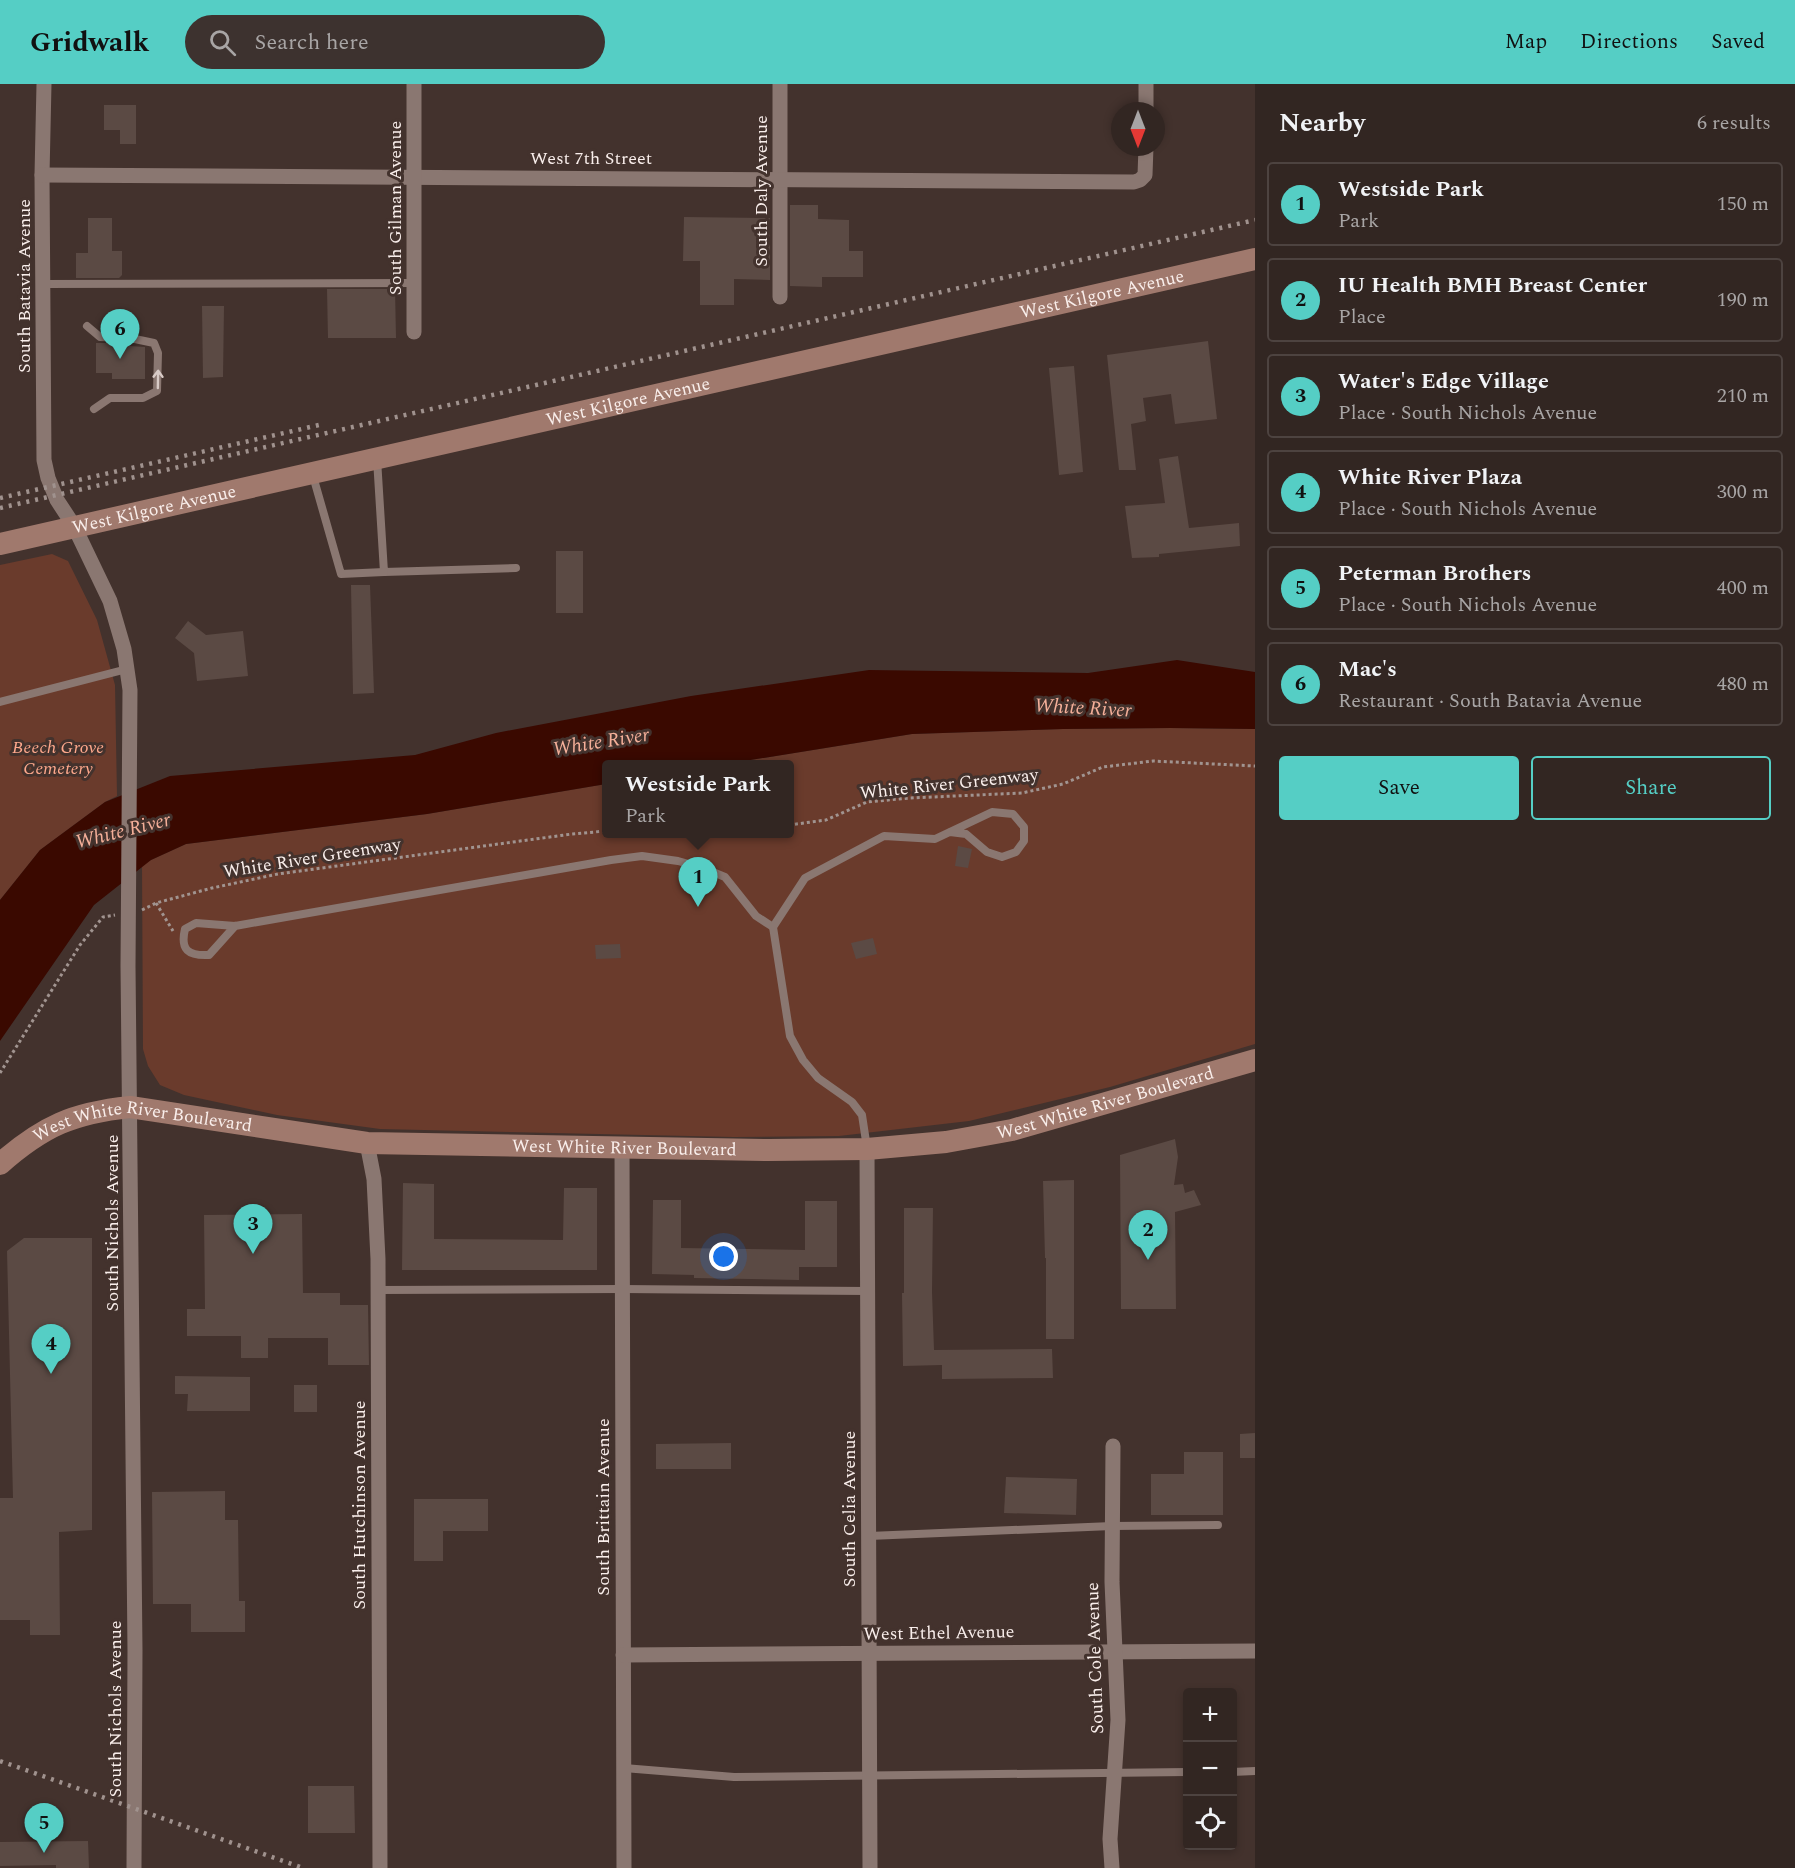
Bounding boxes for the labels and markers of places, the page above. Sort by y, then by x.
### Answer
pin: 6 [100,310,140,359]
pin: 1 [678,858,718,907]
pin: 3 [234,1204,272,1254]
pin: 2 [1128,1210,1168,1260]
pin: 4 [32,1324,70,1374]
pin: 5 [24,1804,63,1853]

